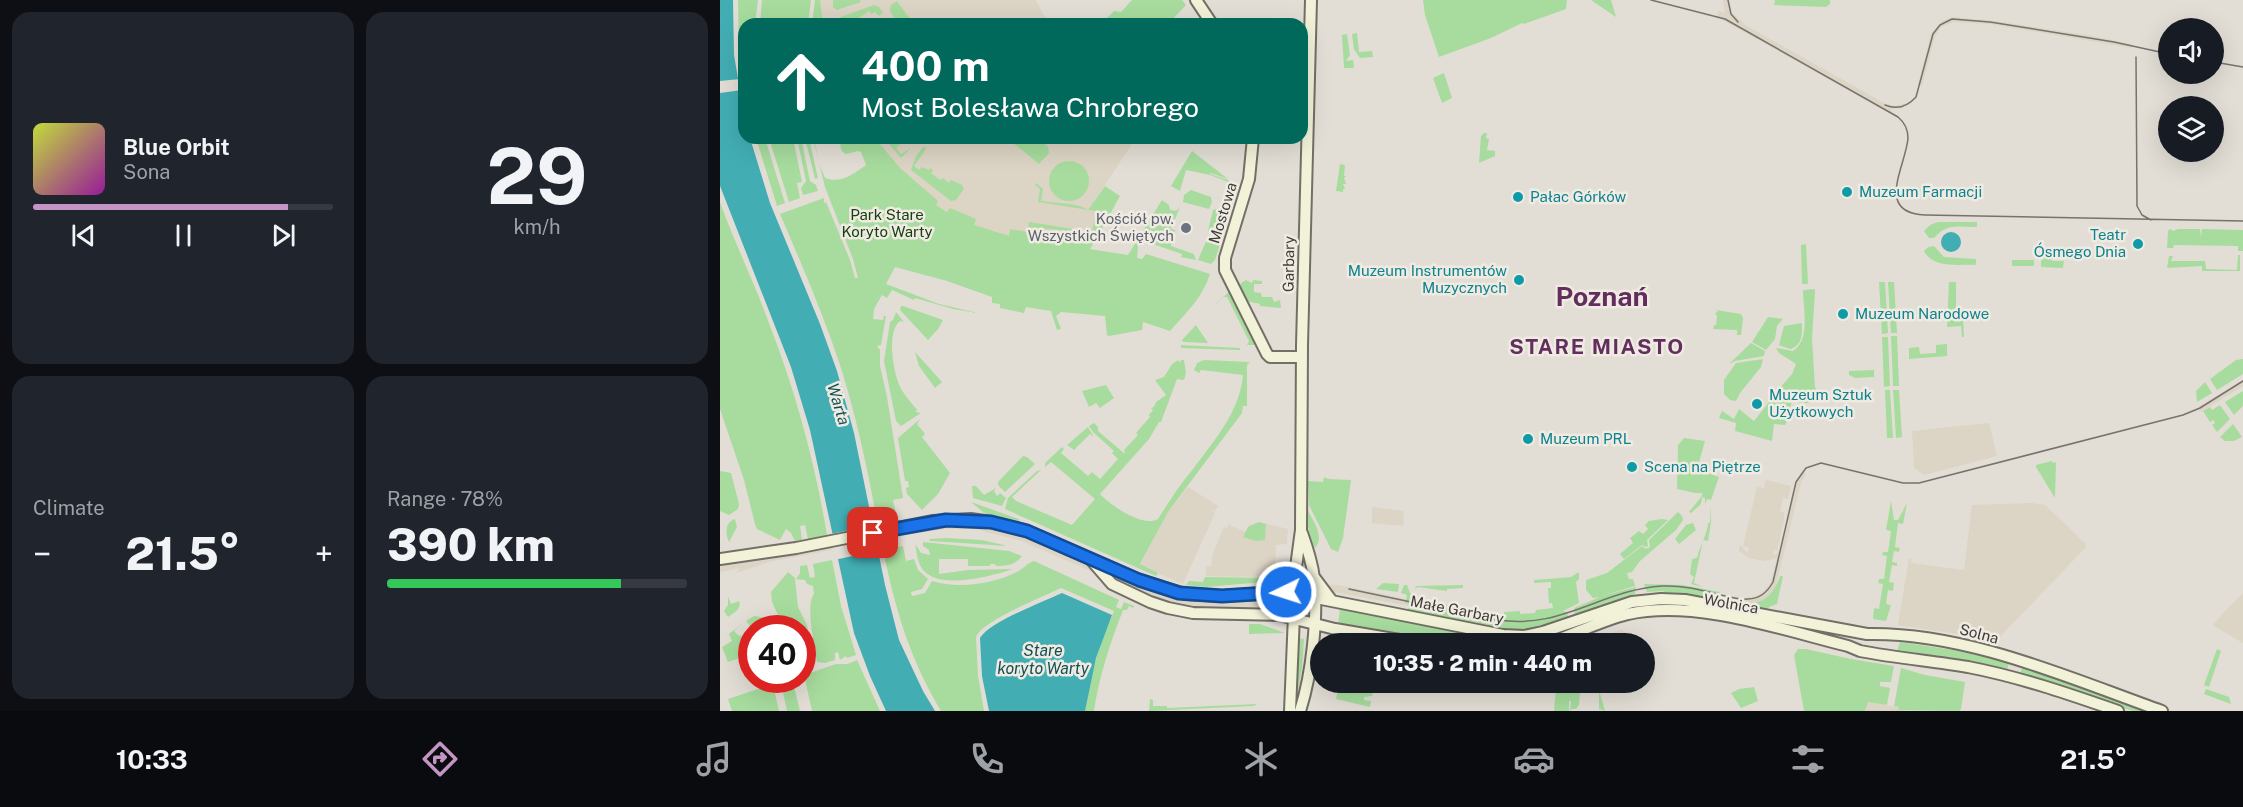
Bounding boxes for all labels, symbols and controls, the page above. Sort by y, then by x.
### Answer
map controls [2158,18,2224,162]
button: sound [2158,18,2224,84]
text: 400 m [861,41,990,90]
icon: ahead [762,42,840,120]
text: Most Bolesława Chrobrego [861,91,1199,123]
button: layers [2158,96,2224,162]
text: 29 [487,130,587,222]
text: Blue Orbit [123,134,230,160]
text: Sona [123,160,170,184]
street label: Mostowa [1205,180,1240,245]
place label: Muzeum Farmacji [1859,183,1982,200]
marker: Muzeum Farmacji [1840,185,1854,199]
place label: Pałac Górków [1530,188,1627,205]
marker: Pałac Górków [1511,190,1525,204]
park label: Park Stare Koryto Warty [841,206,933,240]
place label: Kościół pw. Wszystkich Świętych [1028,210,1174,244]
text: km/h [513,215,561,239]
icon: previous [67,219,100,252]
icon: pause [167,219,200,252]
icon: next [267,219,300,252]
marker: Kościół pw. Wszystkich Świętych [1179,221,1193,235]
place label: Teatr Ósmego Dnia [2034,226,2126,260]
street label: Garbary [1280,236,1297,292]
marker: Teatr Ósmego Dnia [2131,237,2145,251]
place label: Muzeum Instrumentów Muzycznych [1348,262,1507,296]
marker: Muzeum Instrumentów Muzycznych [1512,273,1526,287]
district label: Poznań [1556,280,1648,312]
place label: Muzeum Narodowe [1855,305,1989,322]
marker: Muzeum Narodowe [1836,307,1850,321]
district label: STARE MIASTO [1509,334,1685,359]
water label: Warta [823,381,854,427]
place label: Muzeum Sztuk Użytkowych [1769,386,1872,420]
marker: Muzeum Sztuk Użytkowych [1750,397,1764,411]
place label: Muzeum PRL [1540,430,1631,447]
marker: Muzeum PRL [1521,432,1535,446]
place label: Scena na Piętrze [1644,458,1761,475]
marker: Scena na Piętrze [1625,460,1639,474]
text: Range · 78% [387,487,503,511]
text: Climate [33,496,105,520]
pin [847,507,898,558]
icon: arrive [856,516,889,549]
text: 390 km [387,518,555,571]
text: 21.5° [126,527,240,580]
text: − [33,535,51,573]
text: + [315,535,333,573]
position arrow [1254,560,1318,624]
street label: Wolnica [1702,590,1760,617]
street label: Małe Garbary [1409,592,1505,627]
speed limit sign: 40 [738,615,816,693]
street label: Solna [1958,620,2001,647]
water label: Stare koryto Warty [997,641,1090,678]
text: 10:35 · 2 min · 440 m [1373,650,1592,676]
icon: directions [419,738,461,780]
icon: music [693,738,735,780]
icon: phone [966,738,1008,780]
icon: climate [1240,738,1282,780]
icon: car [1513,738,1555,780]
icon: filters [1787,738,1829,780]
text: 10:33 [116,743,188,775]
text: 21.5° [2060,743,2127,775]

